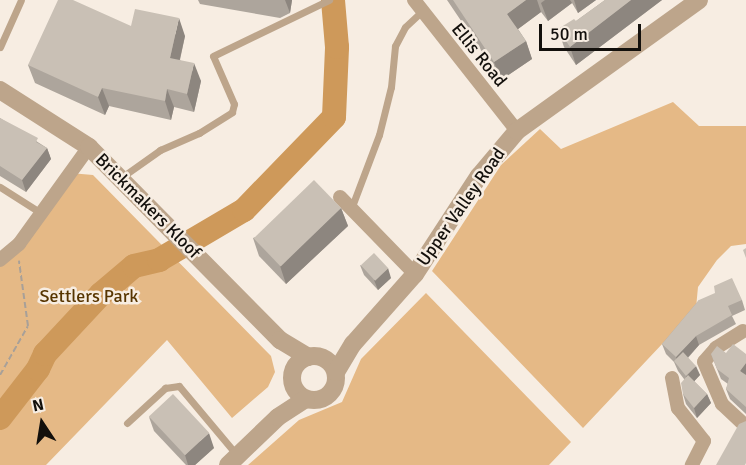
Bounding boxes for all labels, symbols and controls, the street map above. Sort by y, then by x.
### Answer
scale bar [542,12,644,50]
street label: Ellis Road [447,19,511,91]
text: 50 m [550,23,588,45]
street label: Upper Valley Road [412,144,510,270]
street label: Brickmakers Kloof [91,149,205,263]
park label: Settlers Park [40,285,138,307]
north arrow [12,393,72,453]
text: N [31,394,46,416]

